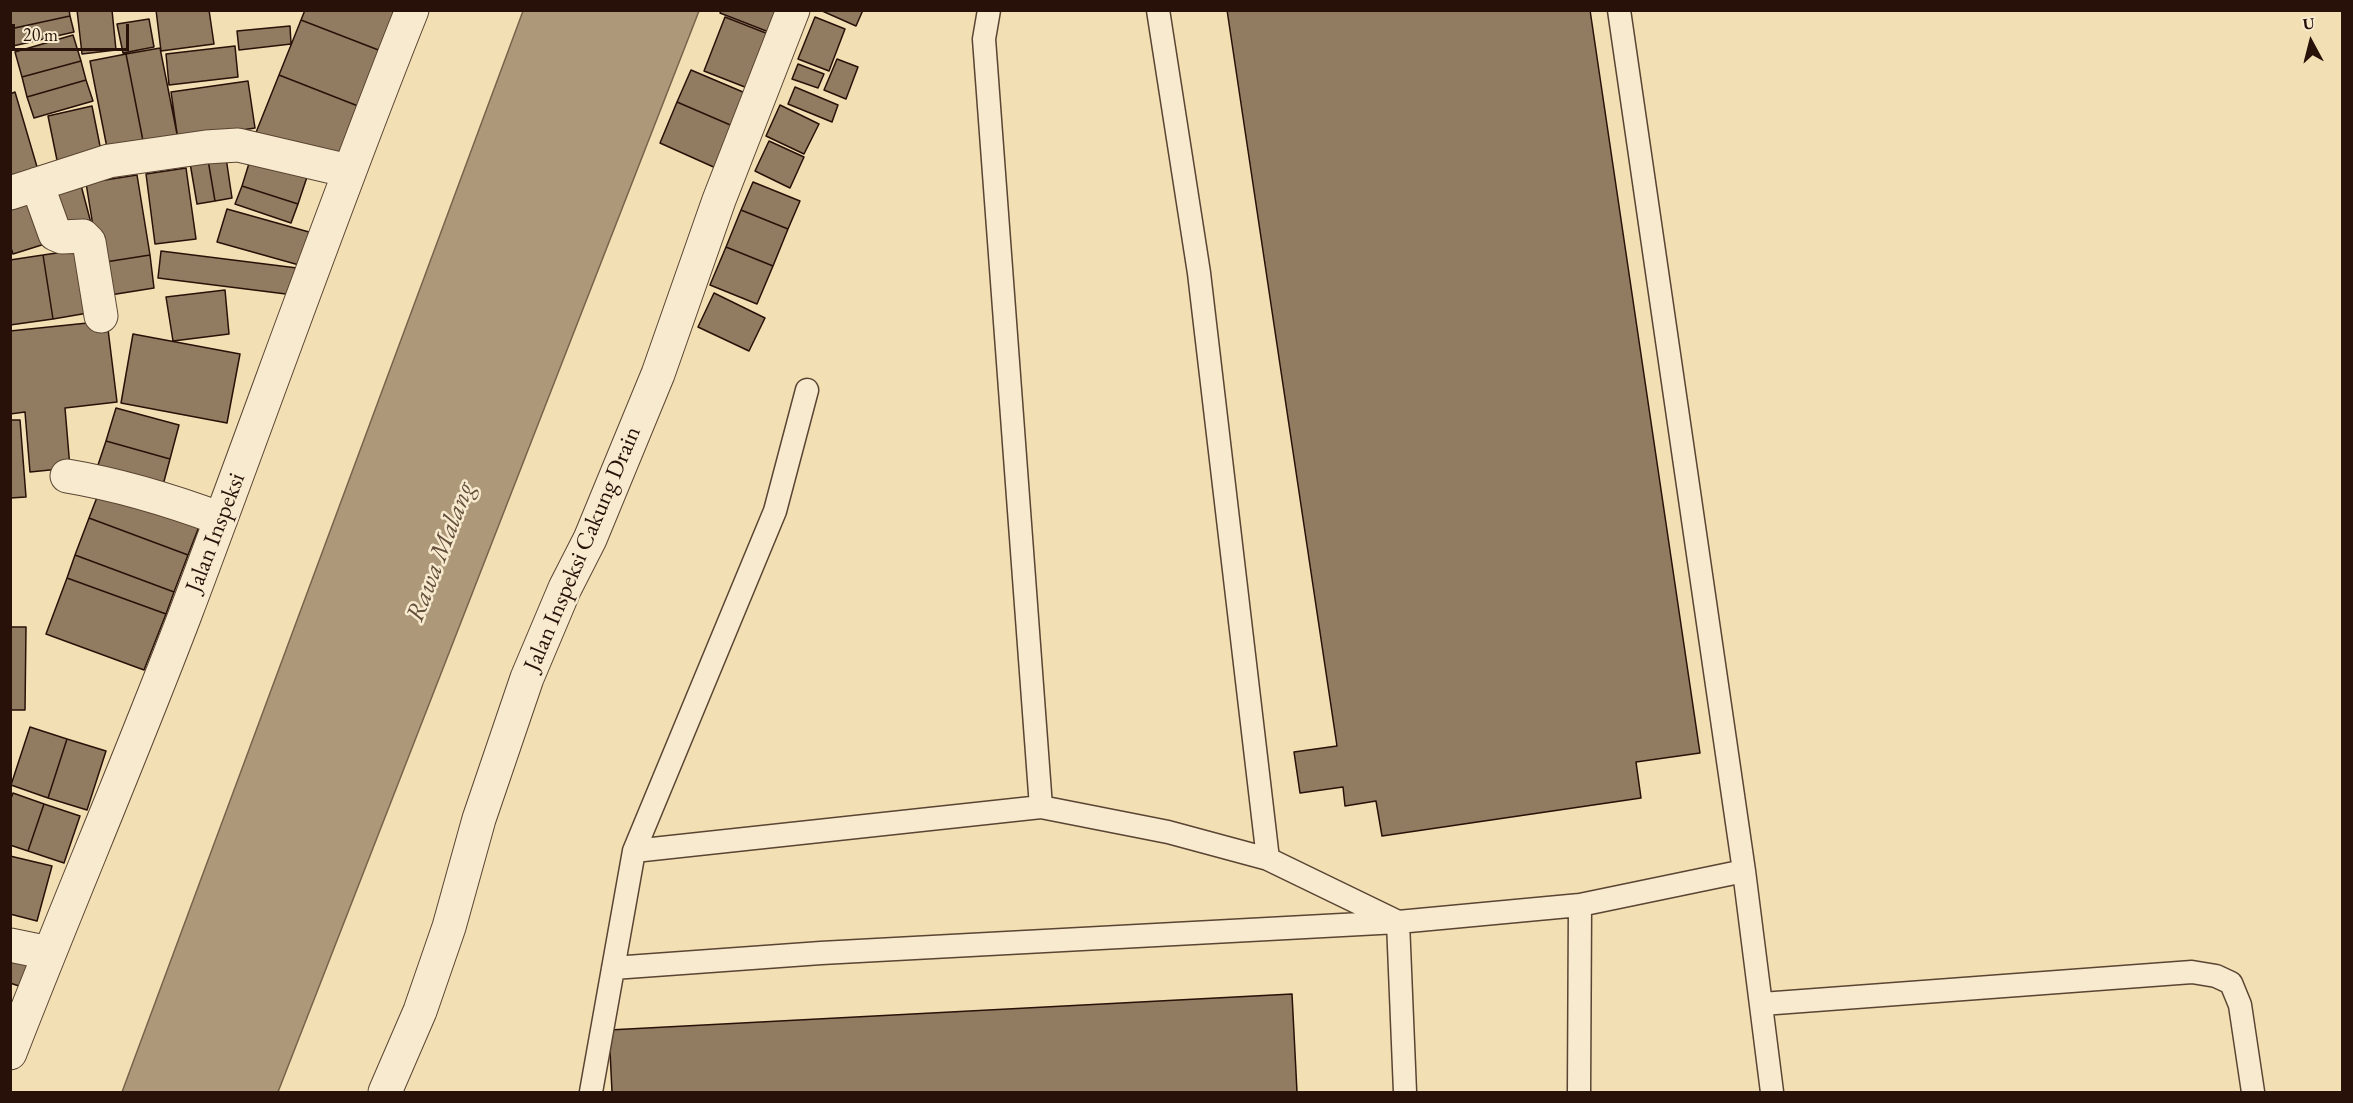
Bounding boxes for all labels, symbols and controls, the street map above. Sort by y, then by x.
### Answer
scale bar [15,12,132,50]
north arrow [2281,12,2341,72]
text: U [2302,12,2316,35]
text: 20 m [23,23,58,46]
street label: Jalan Inspeksi Cakung Drain [518,422,648,676]
street label: Jalan Inspeksi [180,469,252,597]
water label: Rawa Malang [400,478,482,626]

